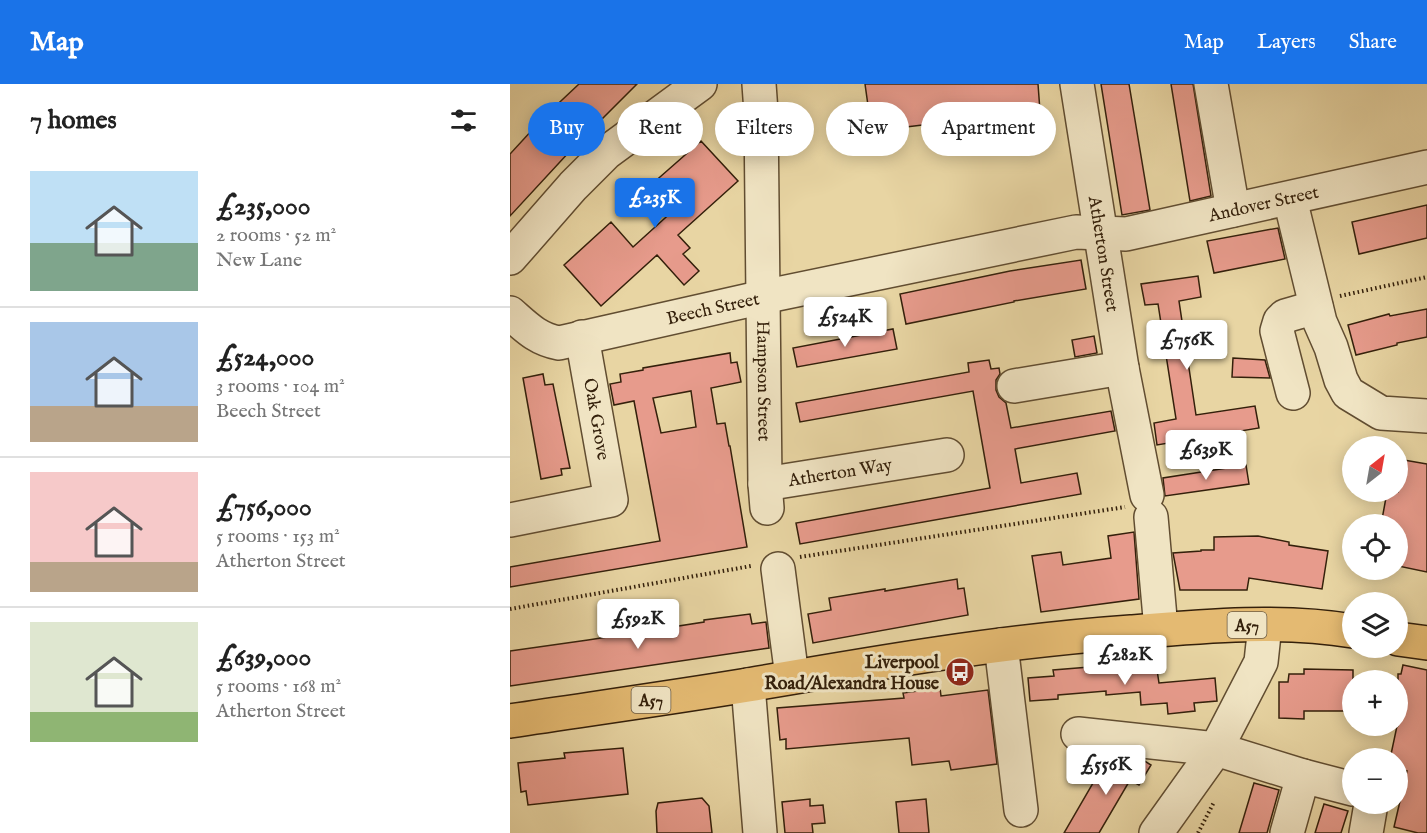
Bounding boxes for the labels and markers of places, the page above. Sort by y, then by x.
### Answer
pin: £235K [613,178,697,229]
pin: £524K [803,297,887,348]
pin: £756K [1145,320,1229,371]
pin: £639K [1164,430,1248,481]
pin: £592K [596,599,680,650]
pin: £282K [1083,635,1167,686]
place label: Liverpool Road/Alexandra House [764,652,940,696]
bus stop icon: Liverpool Road/Alexandra House [944,656,976,688]
pin: £556K [1064,745,1148,796]

